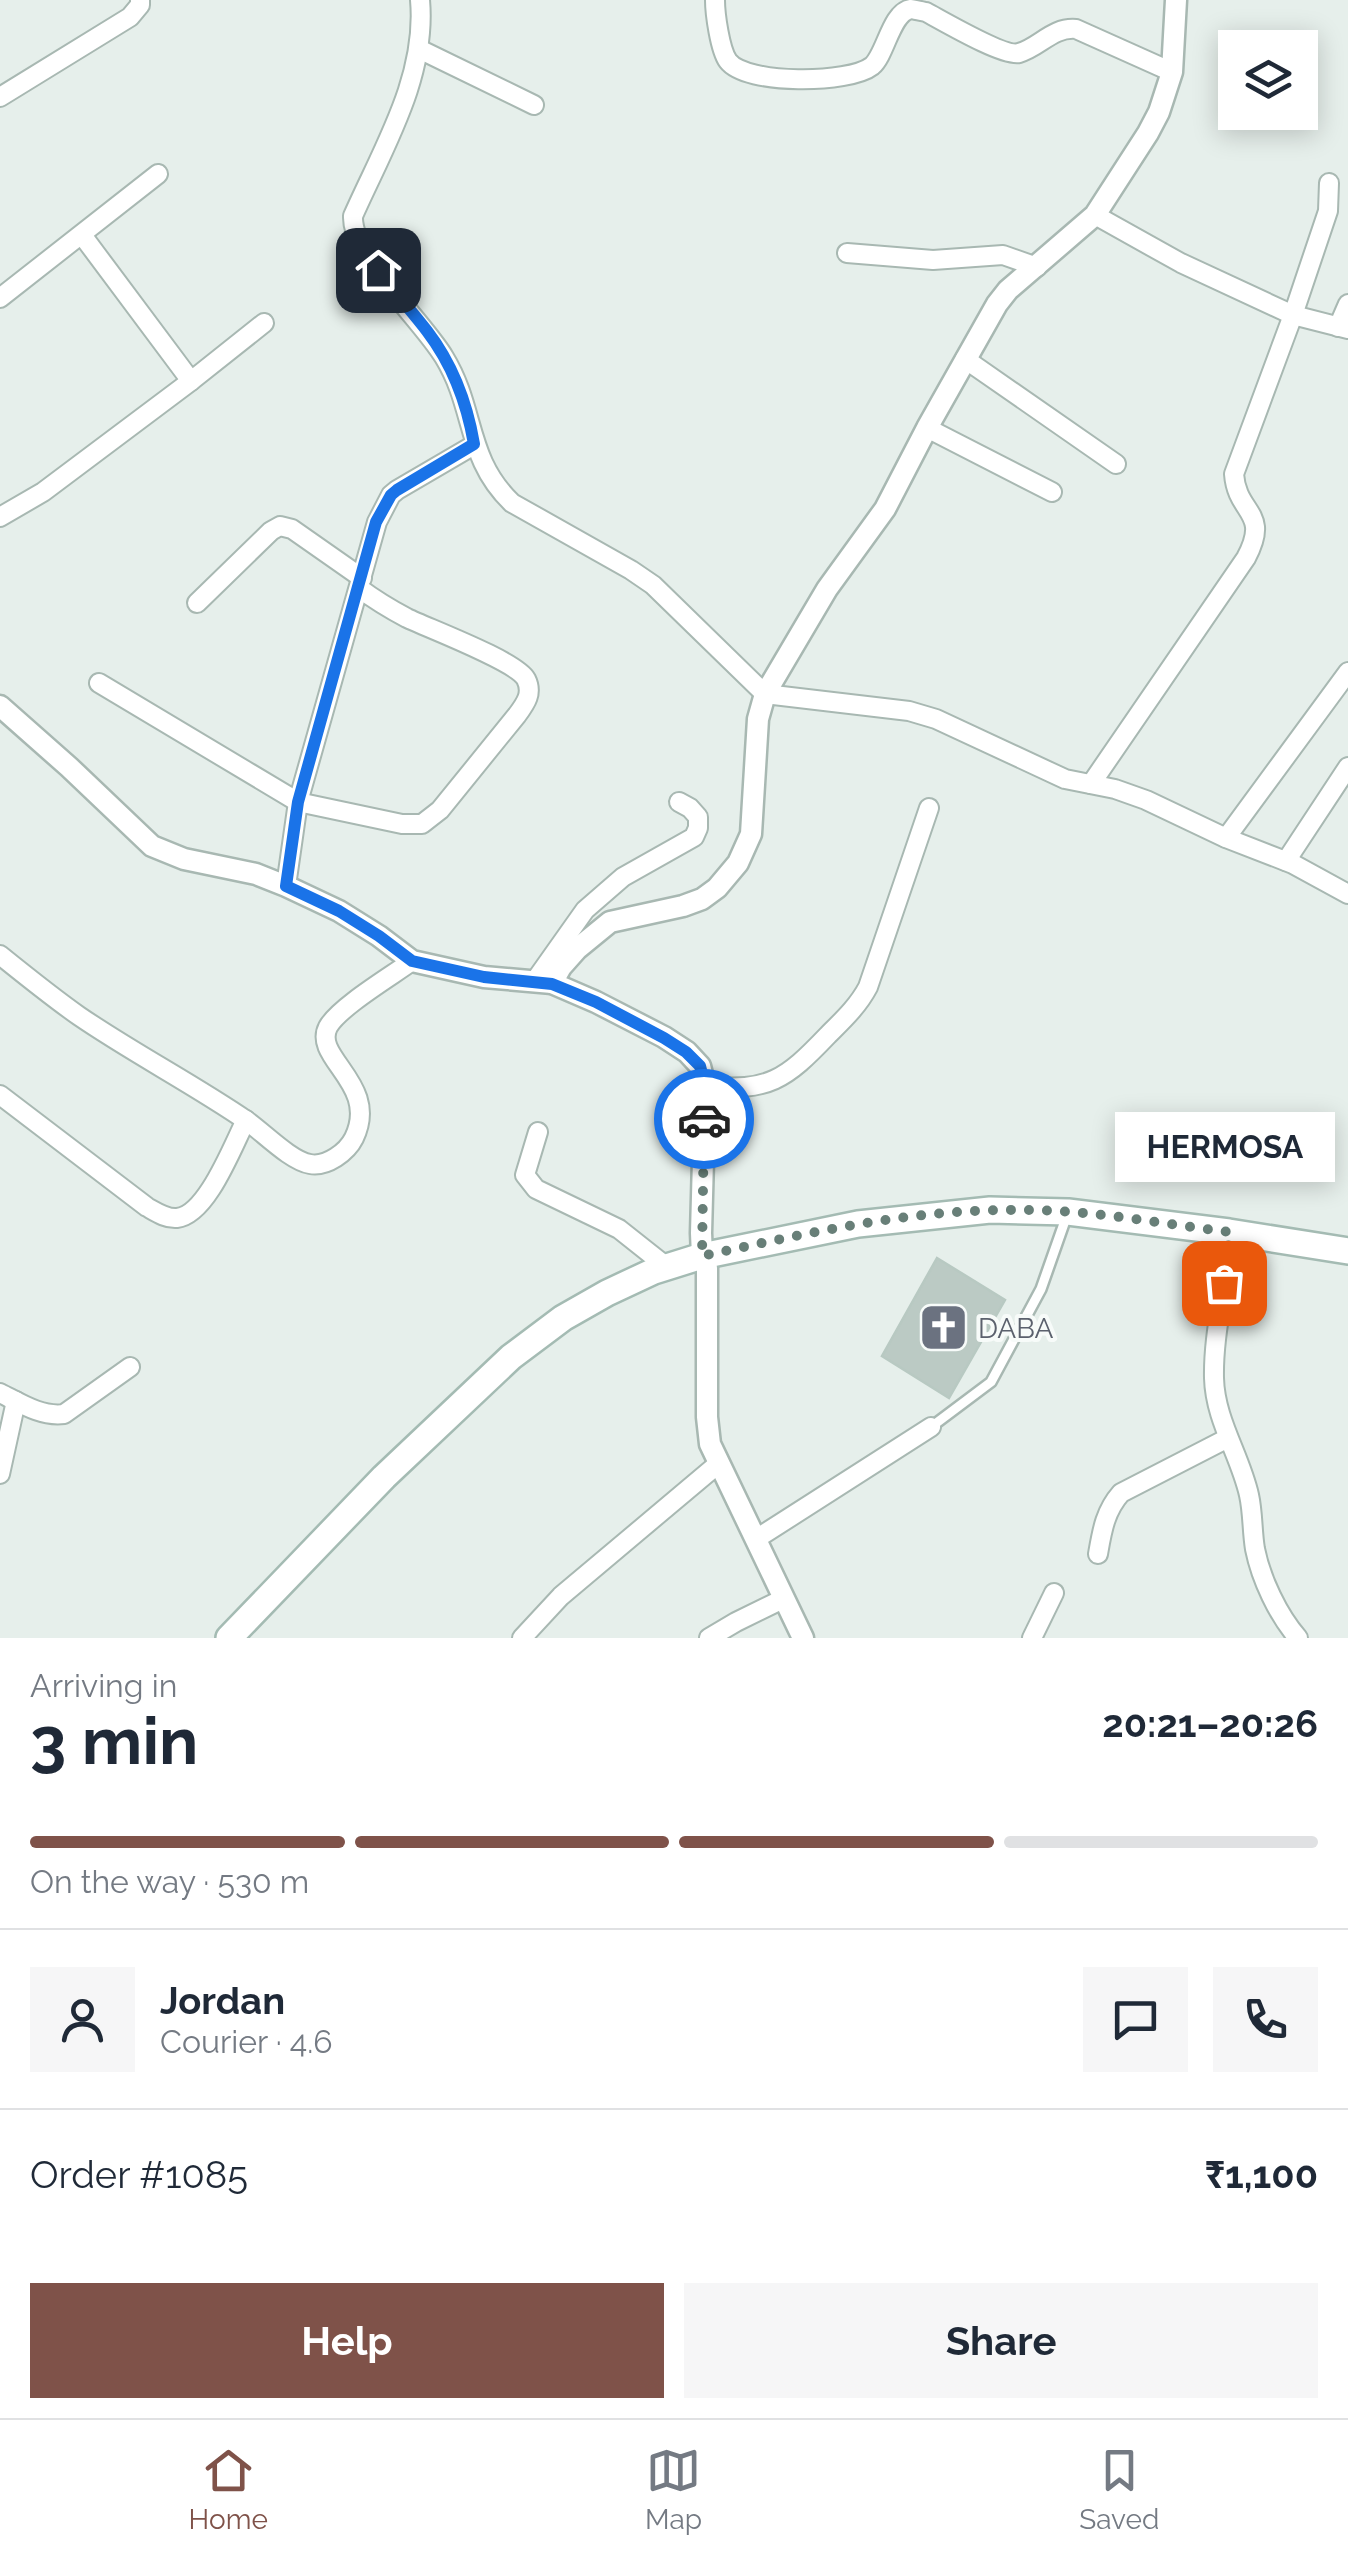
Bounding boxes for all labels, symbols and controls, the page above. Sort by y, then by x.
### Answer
map controls [1218,30,1318,130]
button: layers [1218,30,1318,130]
pin [336,228,421,313]
icon: home [351,243,406,298]
courier [654,1069,754,1169]
icon: car [677,1092,732,1147]
callout: HERMOSA [1114,1113,1334,1183]
text: HERMOSA [1147,1128,1303,1165]
pin [1182,1241,1267,1326]
icon: bag [1197,1256,1252,1311]
church icon: DABA [917,1302,969,1354]
place label: DABA [978,1312,1053,1345]
text: Arriving in [30,1667,177,1704]
text: 20:21–20:26 [1102,1701,1318,1746]
text: 3 min [30,1703,198,1779]
text: On the way · 530 m [30,1863,309,1900]
button: person [30,1967,135,2072]
button: chat [1083,1967,1188,2072]
button: phone [1213,1967,1318,2072]
text: Jordan [160,1978,285,2023]
text: Courier · 4.6 [160,2023,333,2060]
text: Order #1085 [30,2152,248,2197]
text: ₹1,100 [1205,2152,1318,2197]
button: Help [30,2283,664,2398]
button: Share [684,2283,1318,2398]
tab: Home [189,2443,268,2536]
tab: Map [645,2443,702,2536]
tab: Saved [1079,2443,1159,2536]

